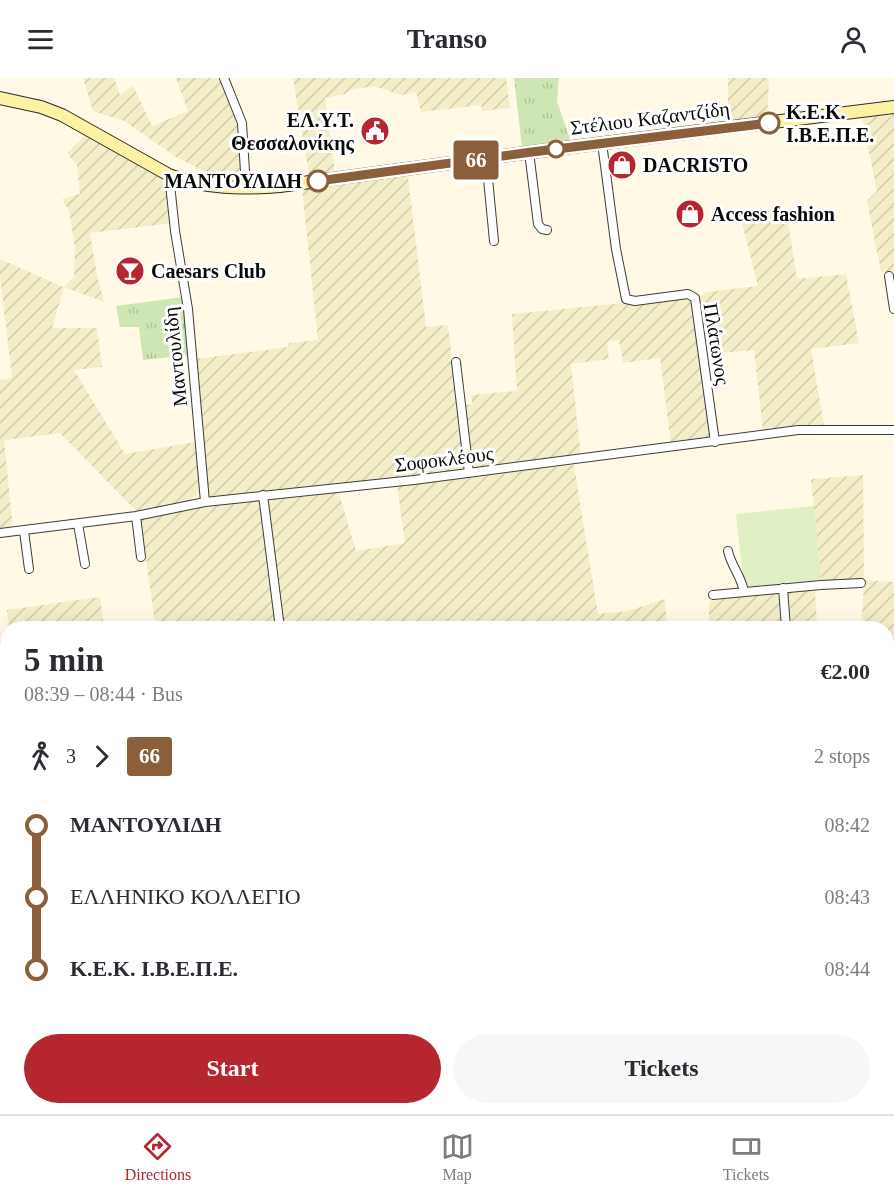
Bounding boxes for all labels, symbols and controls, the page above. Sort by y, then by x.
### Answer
icon: menu [24,23,57,56]
icon: person [837,23,870,56]
text: Transo [407,24,487,54]
street label: Στέλιου Καζαντζίδη [569,97,731,140]
place label: Κ.Ε.Κ. Ι.Β.Ε.Π.Ε. [786,101,874,146]
place label: ΕΛ.Υ.Τ. Θεσσαλονίκης [231,109,355,155]
marker: Κ.Ε.Κ. Ι.Β.Ε.Π.Ε. [758,112,780,134]
public building icon: ΕΛ.Υ.Τ. Θεσσαλονίκης [359,115,391,147]
line badge: 66 [449,140,503,179]
unlabelled marker [547,140,565,158]
text: 66 [466,148,487,172]
shop icon: DACRISTO [606,149,638,181]
place label: DACRISTO [643,154,748,176]
place label: ΜΑΝΤΟΥΛΙΔΗ [164,170,302,192]
marker: ΜΑΝΤΟΥΛΙΔΗ [307,170,329,192]
shop icon: Access fashion [674,198,706,230]
place label: Access fashion [711,203,835,225]
bar icon: Caesars Club [114,255,146,287]
place label: Caesars Club [151,260,266,282]
street label: Πλάτωνος [700,301,734,387]
street label: Μαντουλίδη [159,306,192,408]
street label: Σοφοκλέους [393,442,495,477]
text: 5 min [24,642,104,678]
text: €2.00 [821,659,870,684]
text: 08:39 – 08:44 · Bus [24,683,183,705]
icon: walk [24,740,57,773]
icon: forward [85,740,118,773]
text: 66 [139,744,160,768]
text: 3 [66,745,76,767]
text: 2 stops [814,745,870,767]
text: ΜΑΝΤΟΥΛΙΔΗ [70,812,222,837]
text: 08:42 [824,814,870,836]
text: ΕΛΛΗΝΙΚΟ ΚΟΛΛΕΓΙΟ [70,884,301,909]
text: 08:43 [824,886,870,908]
text: Κ.Ε.Κ. Ι.Β.Ε.Π.Ε. [70,956,238,981]
text: 08:44 [824,958,870,980]
button: Start [24,1034,441,1103]
button: Tickets [453,1034,870,1103]
tab: Directions [125,1130,191,1184]
tab: Map [441,1130,474,1184]
tab: Tickets [723,1130,769,1184]

